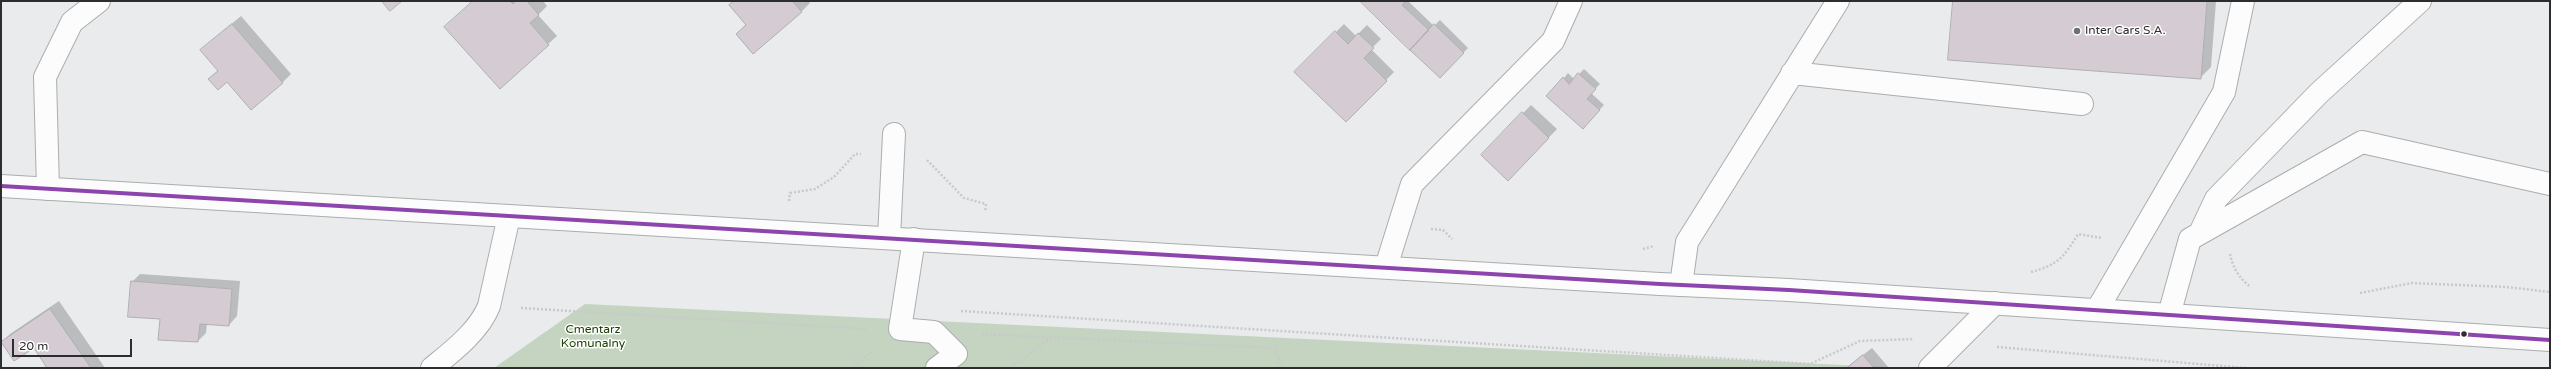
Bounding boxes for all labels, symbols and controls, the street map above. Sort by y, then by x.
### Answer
place label: Inter Cars S.A. [2085,24,2166,38]
marker: Inter Cars S.A. [2072,26,2082,36]
park label: Cmentarz Komunalny [561,323,625,351]
unlabelled marker [2459,329,2469,339]
scale bar [14,331,134,357]
text: 20 m [19,339,48,353]

